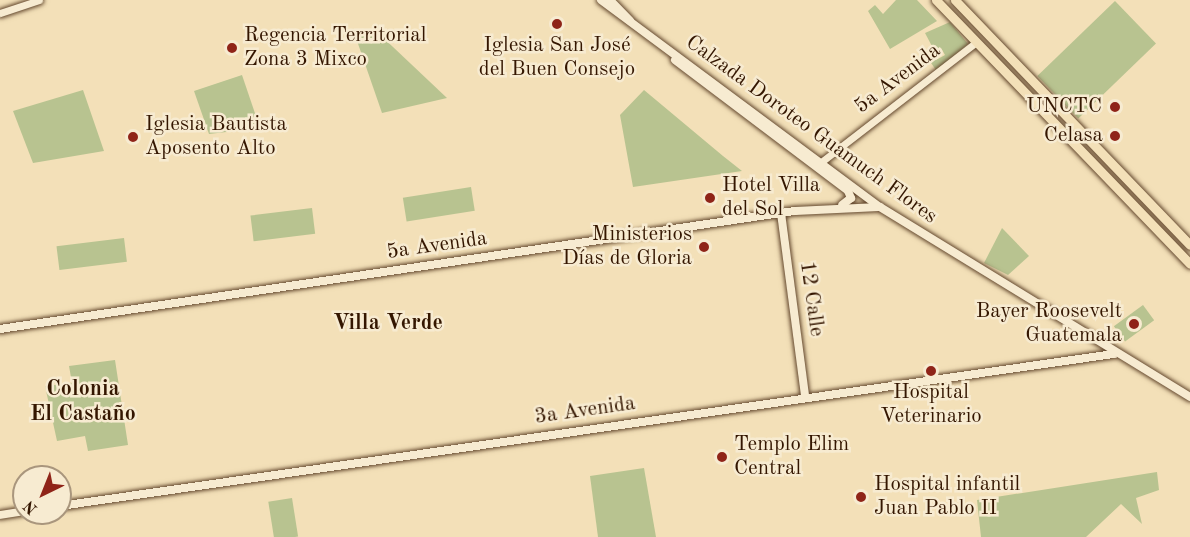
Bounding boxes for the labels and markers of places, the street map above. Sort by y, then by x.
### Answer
marker: Iglesia San José del Buen Consejo [550,17,564,31]
place label: Regencia Territorial Zona 3 Mixco [244,23,426,73]
place label: Iglesia San José del Buen Consejo [479,33,635,83]
marker: Regencia Territorial Zona 3 Mixco [225,41,239,55]
place label: UNCTC [1026,94,1102,120]
marker: UNCTC [1106,98,1124,116]
place label: Iglesia Bautista Aposento Alto [145,112,287,162]
place label: Celasa [1044,123,1103,149]
marker: Celasa [1108,129,1122,143]
marker: Iglesia Bautista Aposento Alto [126,130,140,144]
place label: Hotel Villa del Sol [722,173,820,223]
marker: Hotel Villa del Sol [703,191,717,205]
place label: Ministerios Días de Gloria [562,222,692,272]
marker: Ministerios Días de Gloria [697,240,711,254]
place label: Bayer Roosevelt Guatemala [976,299,1122,349]
marker: Bayer Roosevelt Guatemala [1127,317,1141,331]
marker: Hospital Veterinario [924,364,938,378]
place label: Hospital Veterinario [880,380,982,430]
place label: Templo Elim Central [734,432,849,482]
marker: Templo Elim Central [715,450,729,464]
place label: Hospital infantil Juan Pablo II [874,472,1020,522]
marker: Hospital infantil Juan Pablo II [852,488,870,506]

